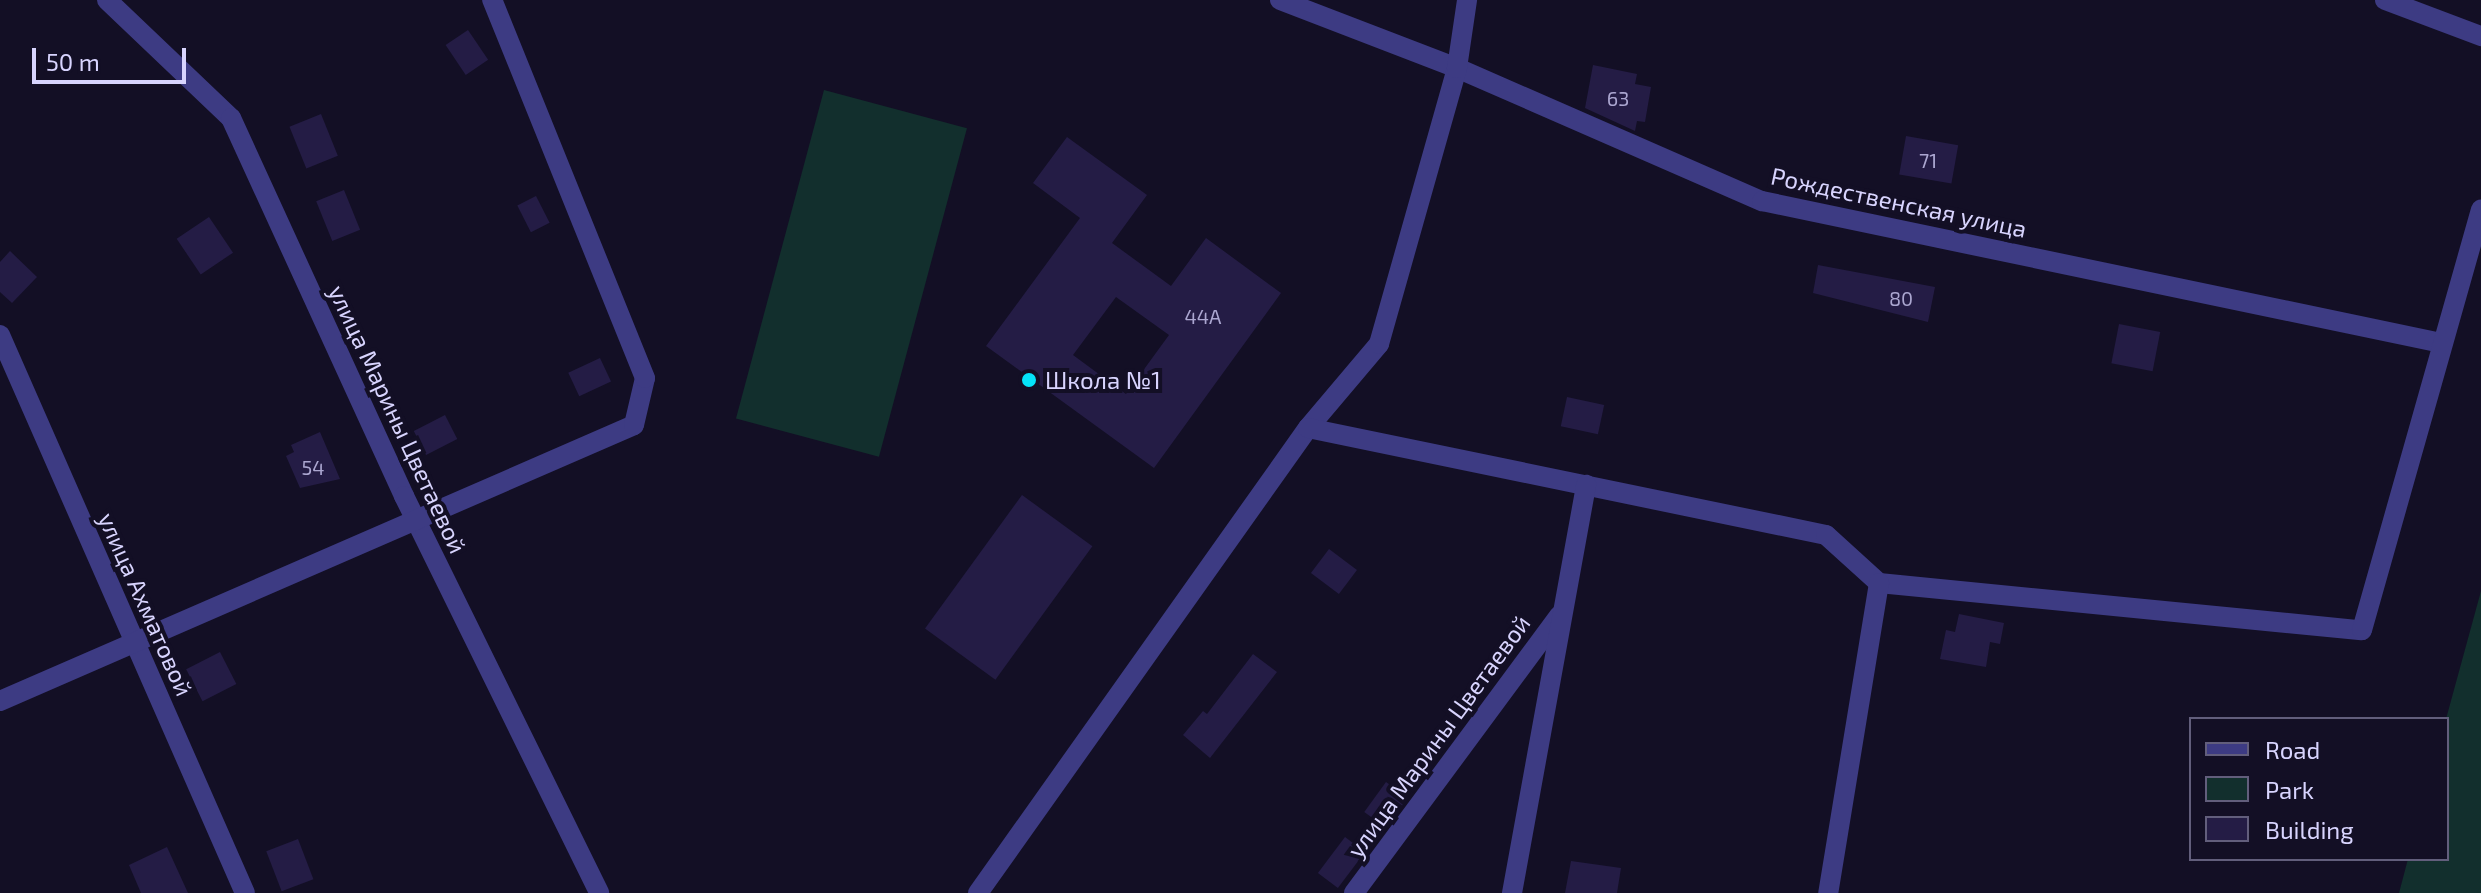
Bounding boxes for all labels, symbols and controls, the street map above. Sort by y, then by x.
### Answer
scale bar [36,32,190,82]
text: 50 m [46,47,100,76]
house number: 63 [1607,86,1629,110]
house number: 71 [1919,148,1937,172]
street label: Рождественская улица [1769,161,2029,243]
street label: улица Марины Цветаевой [323,280,473,558]
house number: 80 [1889,286,1913,310]
house number: 44А [1184,304,1222,328]
place label: Школа №1 [1045,366,1161,394]
marker: Школа №1 [1020,371,1038,389]
house number: 54 [301,455,325,479]
street label: улица Ахматовой [93,508,199,700]
street label: улица Марины Цветаевой [1340,609,1536,863]
legend [2189,717,2449,861]
text: Road [2265,735,2320,764]
text: Park [2265,775,2314,804]
text: Building [2265,815,2354,844]

